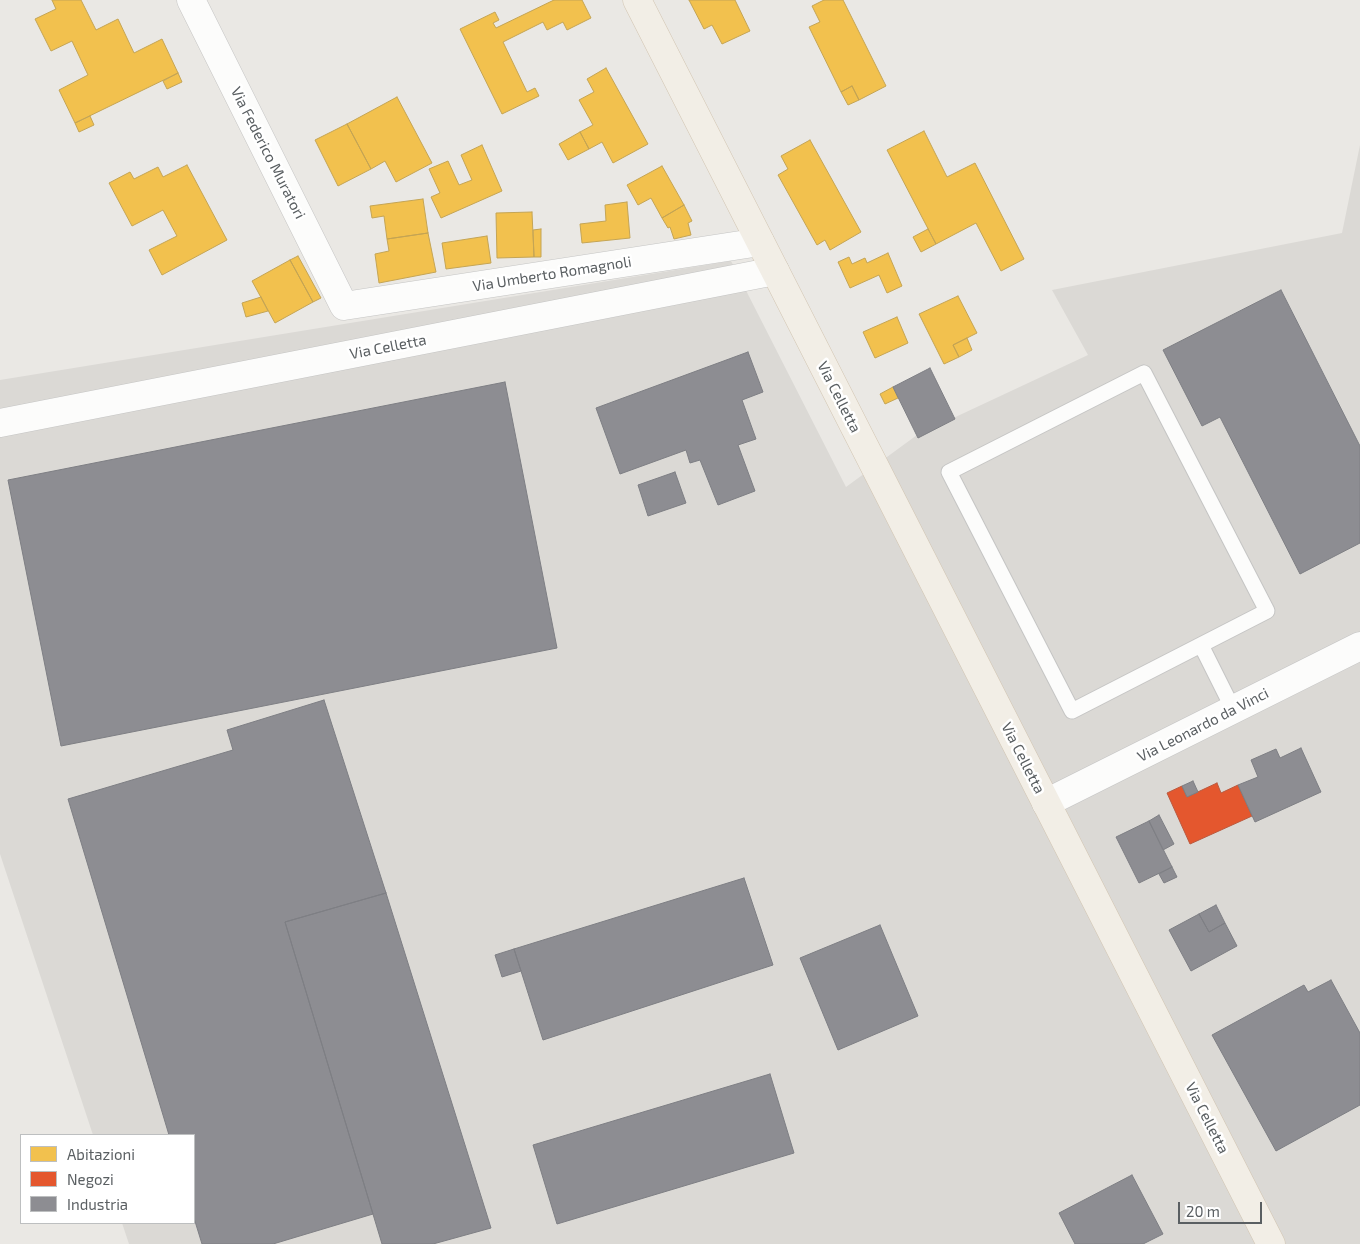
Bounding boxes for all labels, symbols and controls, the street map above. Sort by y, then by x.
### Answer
street label: Via Federico Muratori [227,84,309,222]
street label: Via Umberto Romagnoli [471,253,633,295]
street label: Via Celletta [348,331,428,363]
street label: Via Celletta [813,358,865,436]
street label: Via Leonardo da Vinci [1134,684,1272,766]
street label: Via Celletta [997,719,1049,797]
street label: Via Celletta [1181,1079,1233,1157]
legend [20,1134,195,1224]
text: Abitazioni [67,1145,135,1163]
text: Negozi [67,1170,114,1188]
scale bar [1180,1192,1264,1224]
text: Industria [67,1195,128,1213]
text: 20 m [1186,1202,1220,1220]

